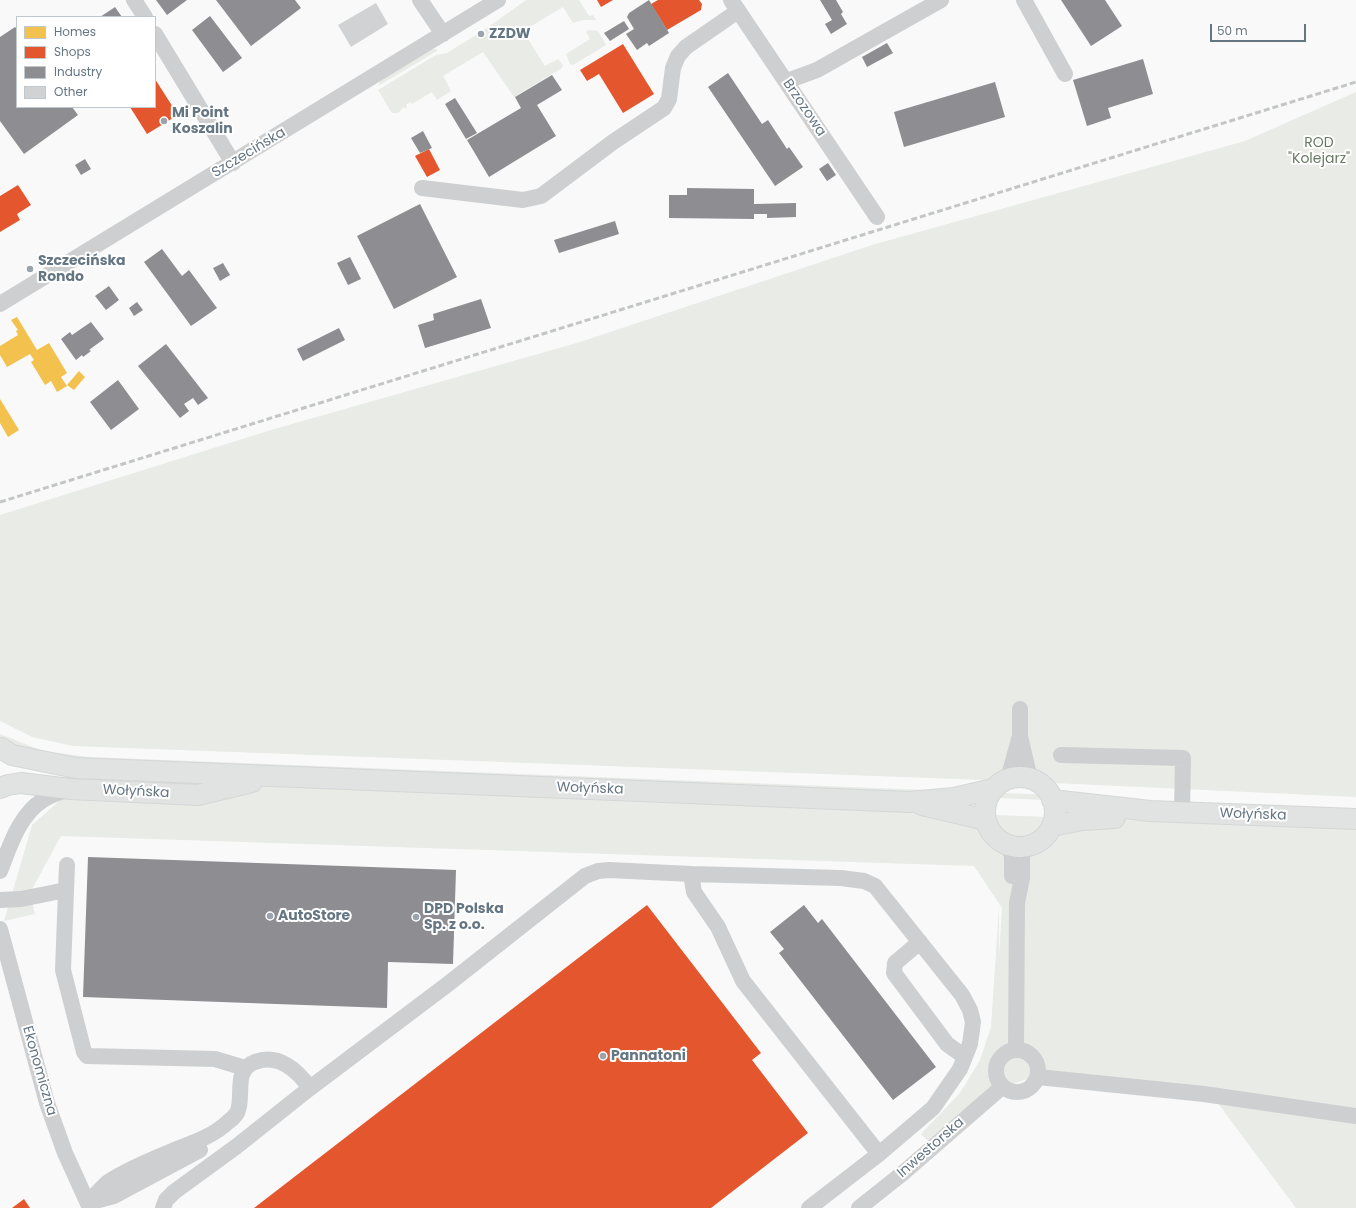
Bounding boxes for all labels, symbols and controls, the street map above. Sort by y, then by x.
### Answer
legend [16,16,156,108]
scale bar [1212,16,1308,42]
text: 50 m [1217,22,1248,39]
text: Homes [54,23,96,40]
place label: ZZDW [489,26,531,42]
marker: ZZDW [476,29,486,39]
text: Shops [54,43,91,60]
text: Industry [54,63,102,80]
street label: Brzozowa [779,76,829,140]
text: Other [54,83,87,100]
place label: Mi Point Koszalin [172,105,233,138]
marker: Mi Point Koszalin [159,116,169,126]
street label: Szczecińska [209,124,289,182]
park label: ROD "Kolejarz" [1288,135,1350,168]
place label: Szczecińska Rondo [38,253,126,286]
marker: Szczecińska Rondo [25,264,35,274]
street label: Wołyńska [556,779,624,799]
street label: Wołyńska [102,782,170,802]
street label: Wołyńska [1219,805,1287,825]
place label: DPD Polska Sp. z o.o. [424,901,504,934]
place label: AutoStore [278,908,350,924]
marker: AutoStore [265,911,275,921]
marker: DPD Polska Sp. z o.o. [411,912,421,922]
street label: Ekonomiczna [18,1024,60,1118]
place label: Pannatoni [611,1048,686,1064]
marker: Pannatoni [598,1051,608,1061]
street label: Inwestorska [894,1114,968,1182]

